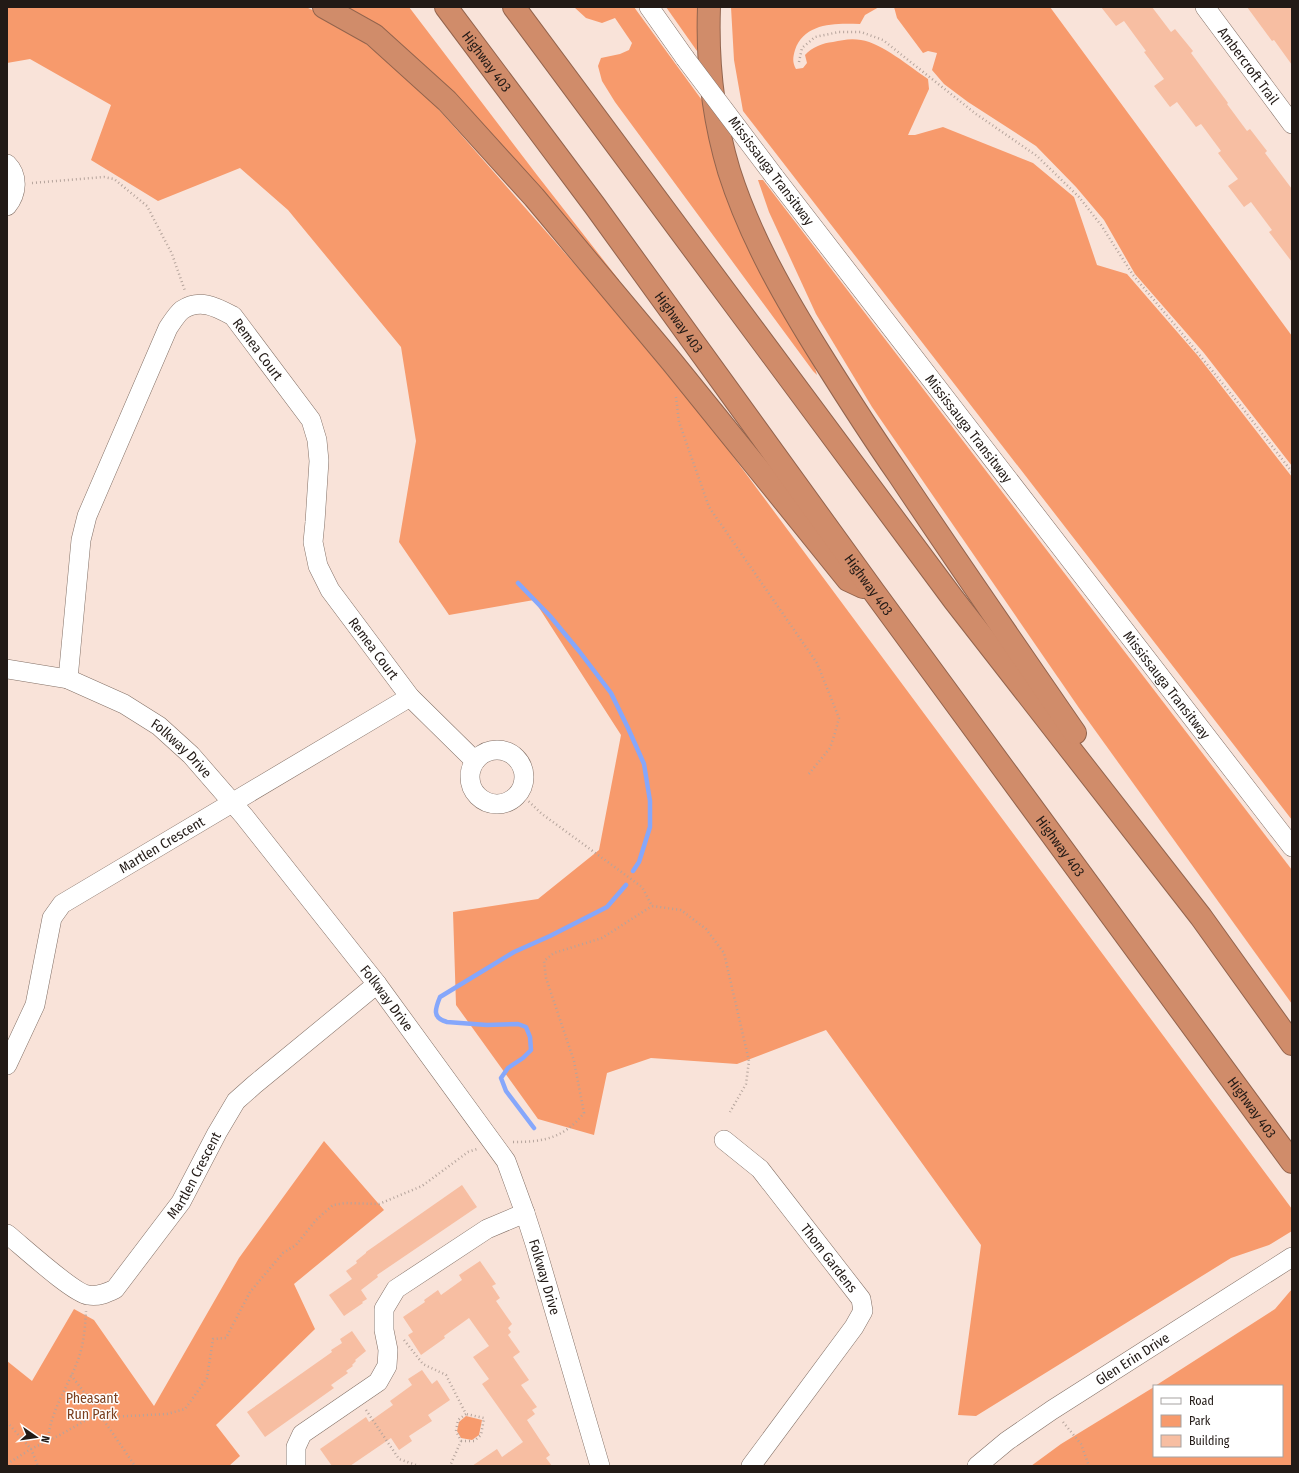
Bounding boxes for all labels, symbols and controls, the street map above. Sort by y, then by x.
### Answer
street label: Ambercroft Trail [1214,24,1283,108]
street label: Highway 403 [459,28,515,95]
street label: Mississauga Transitway [725,113,818,229]
street label: Highway 403 [651,288,707,356]
street label: Remea Court [229,315,287,384]
street label: Mississauga Transitway [922,371,1016,487]
street label: Highway 403 [841,551,897,619]
street label: Remea Court [345,614,403,683]
street label: Mississauga Transitway [1120,628,1214,743]
street label: Folkway Drive [148,715,215,781]
street label: Highway 403 [1032,812,1088,880]
street label: Martlen Crescent [116,813,208,877]
street label: Folkway Drive [357,962,417,1035]
street label: Highway 403 [1224,1074,1280,1141]
street label: Martlen Crescent [163,1129,225,1222]
street label: Thom Gardens [797,1220,861,1296]
street label: Folkway Drive [525,1237,564,1317]
street label: Glen Erin Drive [1092,1329,1173,1389]
legend [1153,1385,1283,1457]
park label: Pheasant Run Park [66,1390,119,1423]
text: Road [1189,1394,1214,1408]
text: Park [1189,1414,1211,1428]
north arrow [16,1417,56,1457]
text: N [38,1434,52,1444]
text: Building [1189,1434,1230,1448]

